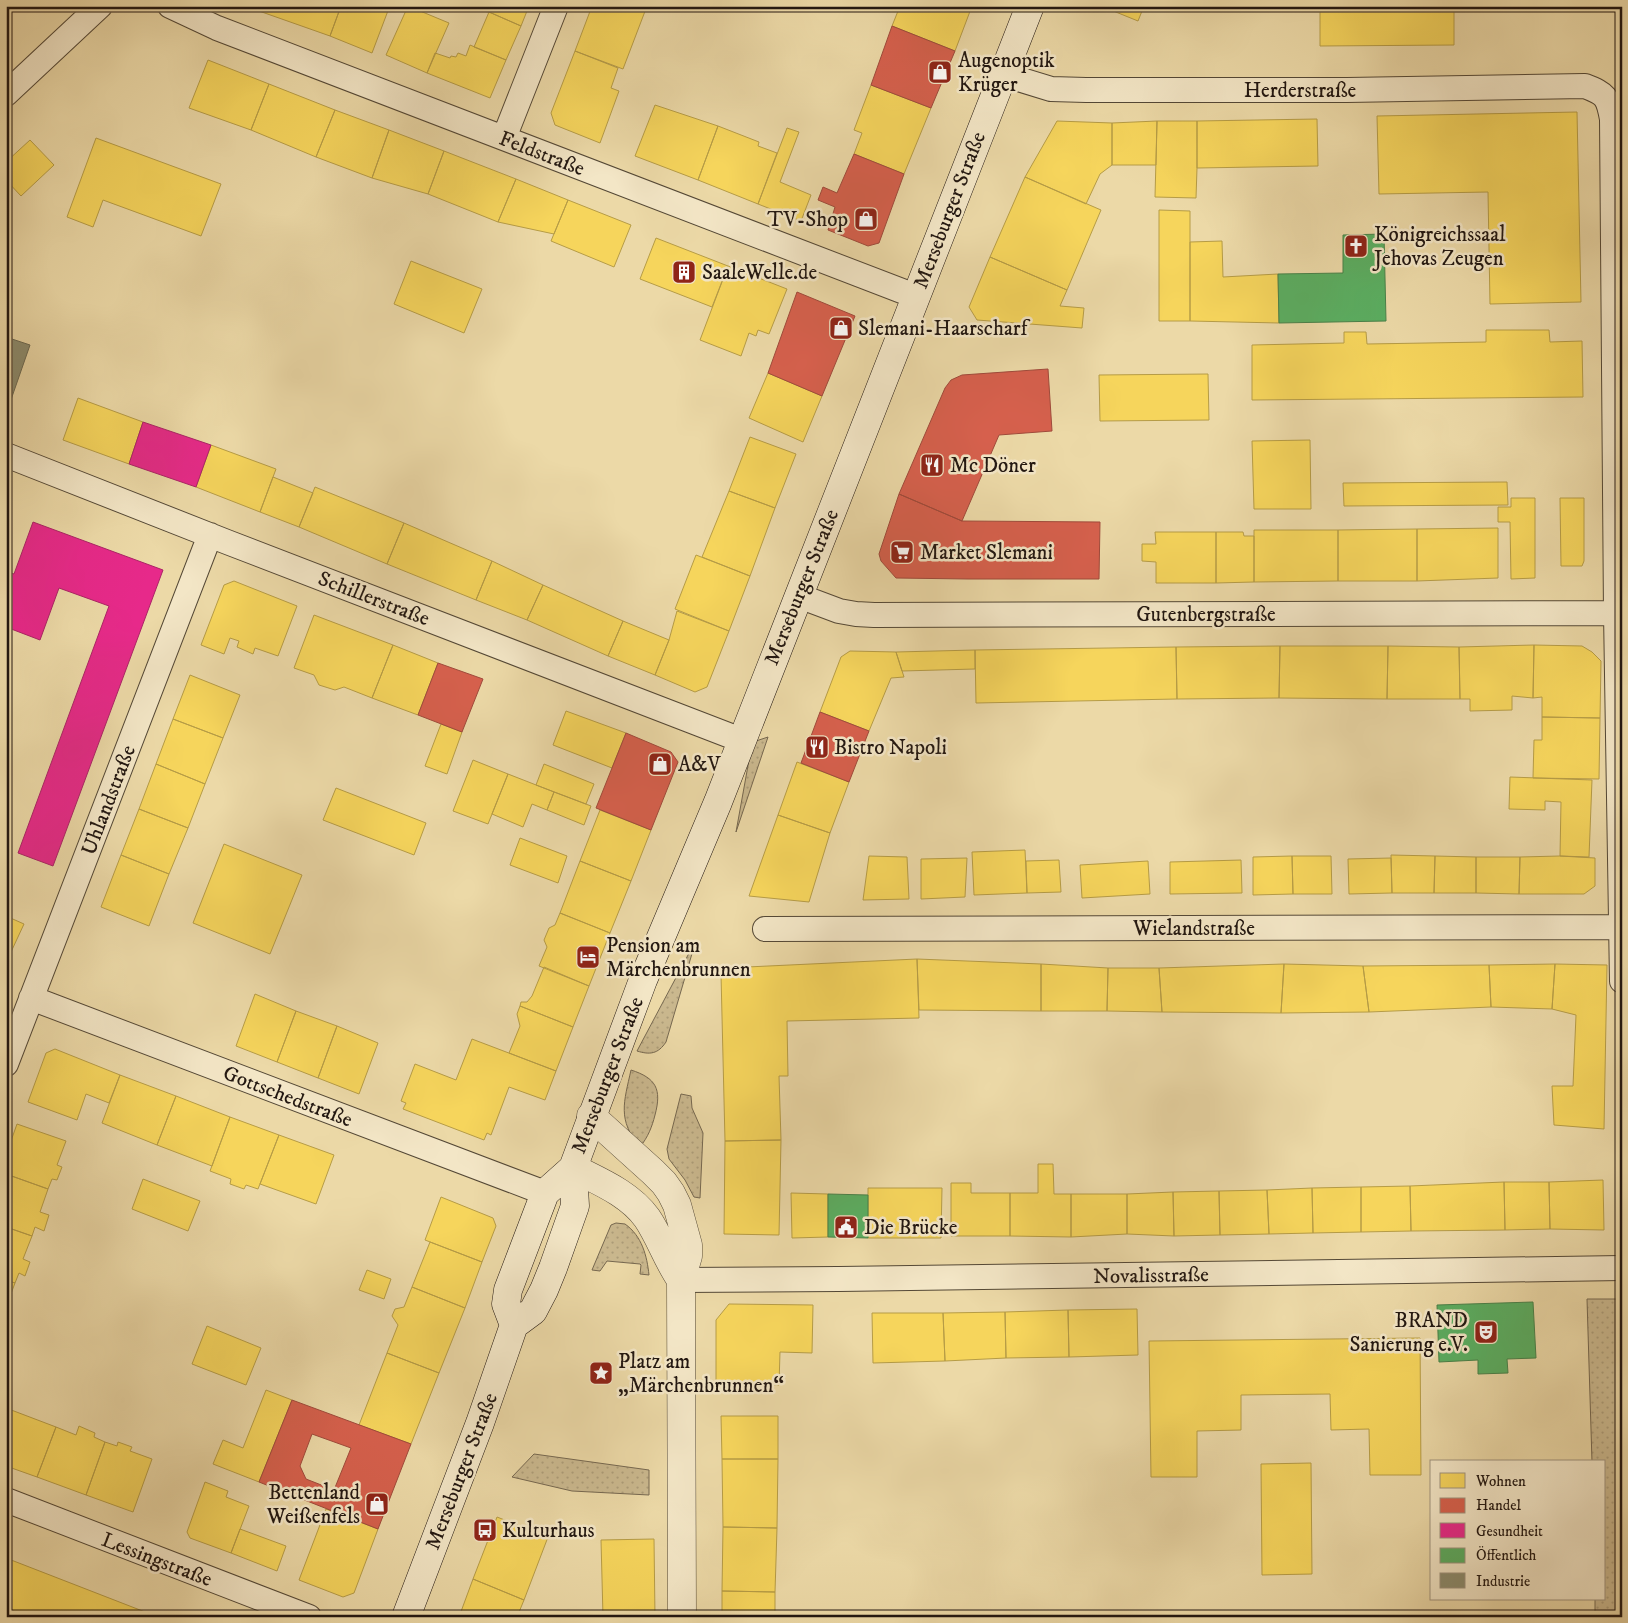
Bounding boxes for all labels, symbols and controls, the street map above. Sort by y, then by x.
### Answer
place label: Augenoptik Krüger [958,48,1055,98]
shop icon: Augenoptik Krüger [927,59,953,85]
street label: Herderstraße [1244,78,1357,104]
street label: Feldstraße [495,126,588,182]
street label: Merseburger Straße [908,128,992,293]
shop icon: TV-Shop [853,206,879,232]
place label: TV-Shop [767,207,848,233]
place label: Königreichssaal Jehovas Zeugen [1372,222,1506,272]
church icon: Königreichssaal Jehovas Zeugen [1343,233,1369,259]
building icon: SaaleWelle.de [671,259,697,285]
place label: SaaleWelle.de [702,260,818,286]
shop icon: Slemani-Haarscharf [828,315,854,341]
place label: Slemani-Haarscharf [858,316,1031,342]
restaurant icon: Mc Döner [919,452,945,478]
place label: Mc Döner [950,453,1036,479]
street label: Merseburger Straße [759,505,845,669]
supermarket icon: Market Slemani [889,539,915,565]
place label: Market Slemani [920,540,1053,566]
street label: Schillerstraße [314,566,433,632]
street label: Gutenbergstraße [1136,602,1276,628]
restaurant icon: Bistro Napoli [804,734,830,760]
place label: Bistro Napoli [834,735,947,761]
street label: Uhlandstraße [76,741,142,859]
shop icon: A&V [647,751,673,777]
place label: A&V [678,752,722,778]
street label: Wielandstraße [1132,916,1255,942]
place label: Pension am Märchenbrunnen [606,933,751,983]
hotel icon: Pension am Märchenbrunnen [575,944,601,970]
street label: Merseburger Straße [566,993,650,1158]
street label: Gottschedstraße [219,1060,356,1134]
public building icon: Die Brücke [833,1214,859,1240]
place label: Die Brücke [864,1215,958,1241]
street label: Novalisstraße [1093,1262,1209,1290]
place label: BRAND Sanierung e.V. [1350,1308,1468,1358]
theatre icon: BRAND Sanierung e.V. [1473,1319,1499,1345]
place label: Platz am „Märchenbrunnen“ [618,1349,784,1399]
place icon: Platz am „Märchenbrunnen“ [588,1360,614,1386]
street label: Merseburger Straße [420,1389,504,1554]
legend [1430,1460,1606,1600]
text: Wohnen [1475,1472,1526,1491]
place label: Bettenland Weißenfels [266,1480,361,1530]
shop icon: Bettenland Weißenfels [364,1491,390,1517]
text: Handel [1476,1496,1521,1515]
bus stop icon: Kulturhaus [472,1517,498,1543]
place label: Kulturhaus [502,1518,595,1544]
text: Gesundheit [1476,1522,1543,1541]
street label: Lessingstraße [98,1527,216,1593]
text: Öffentlich [1476,1546,1537,1565]
text: Industrie [1476,1572,1530,1591]

